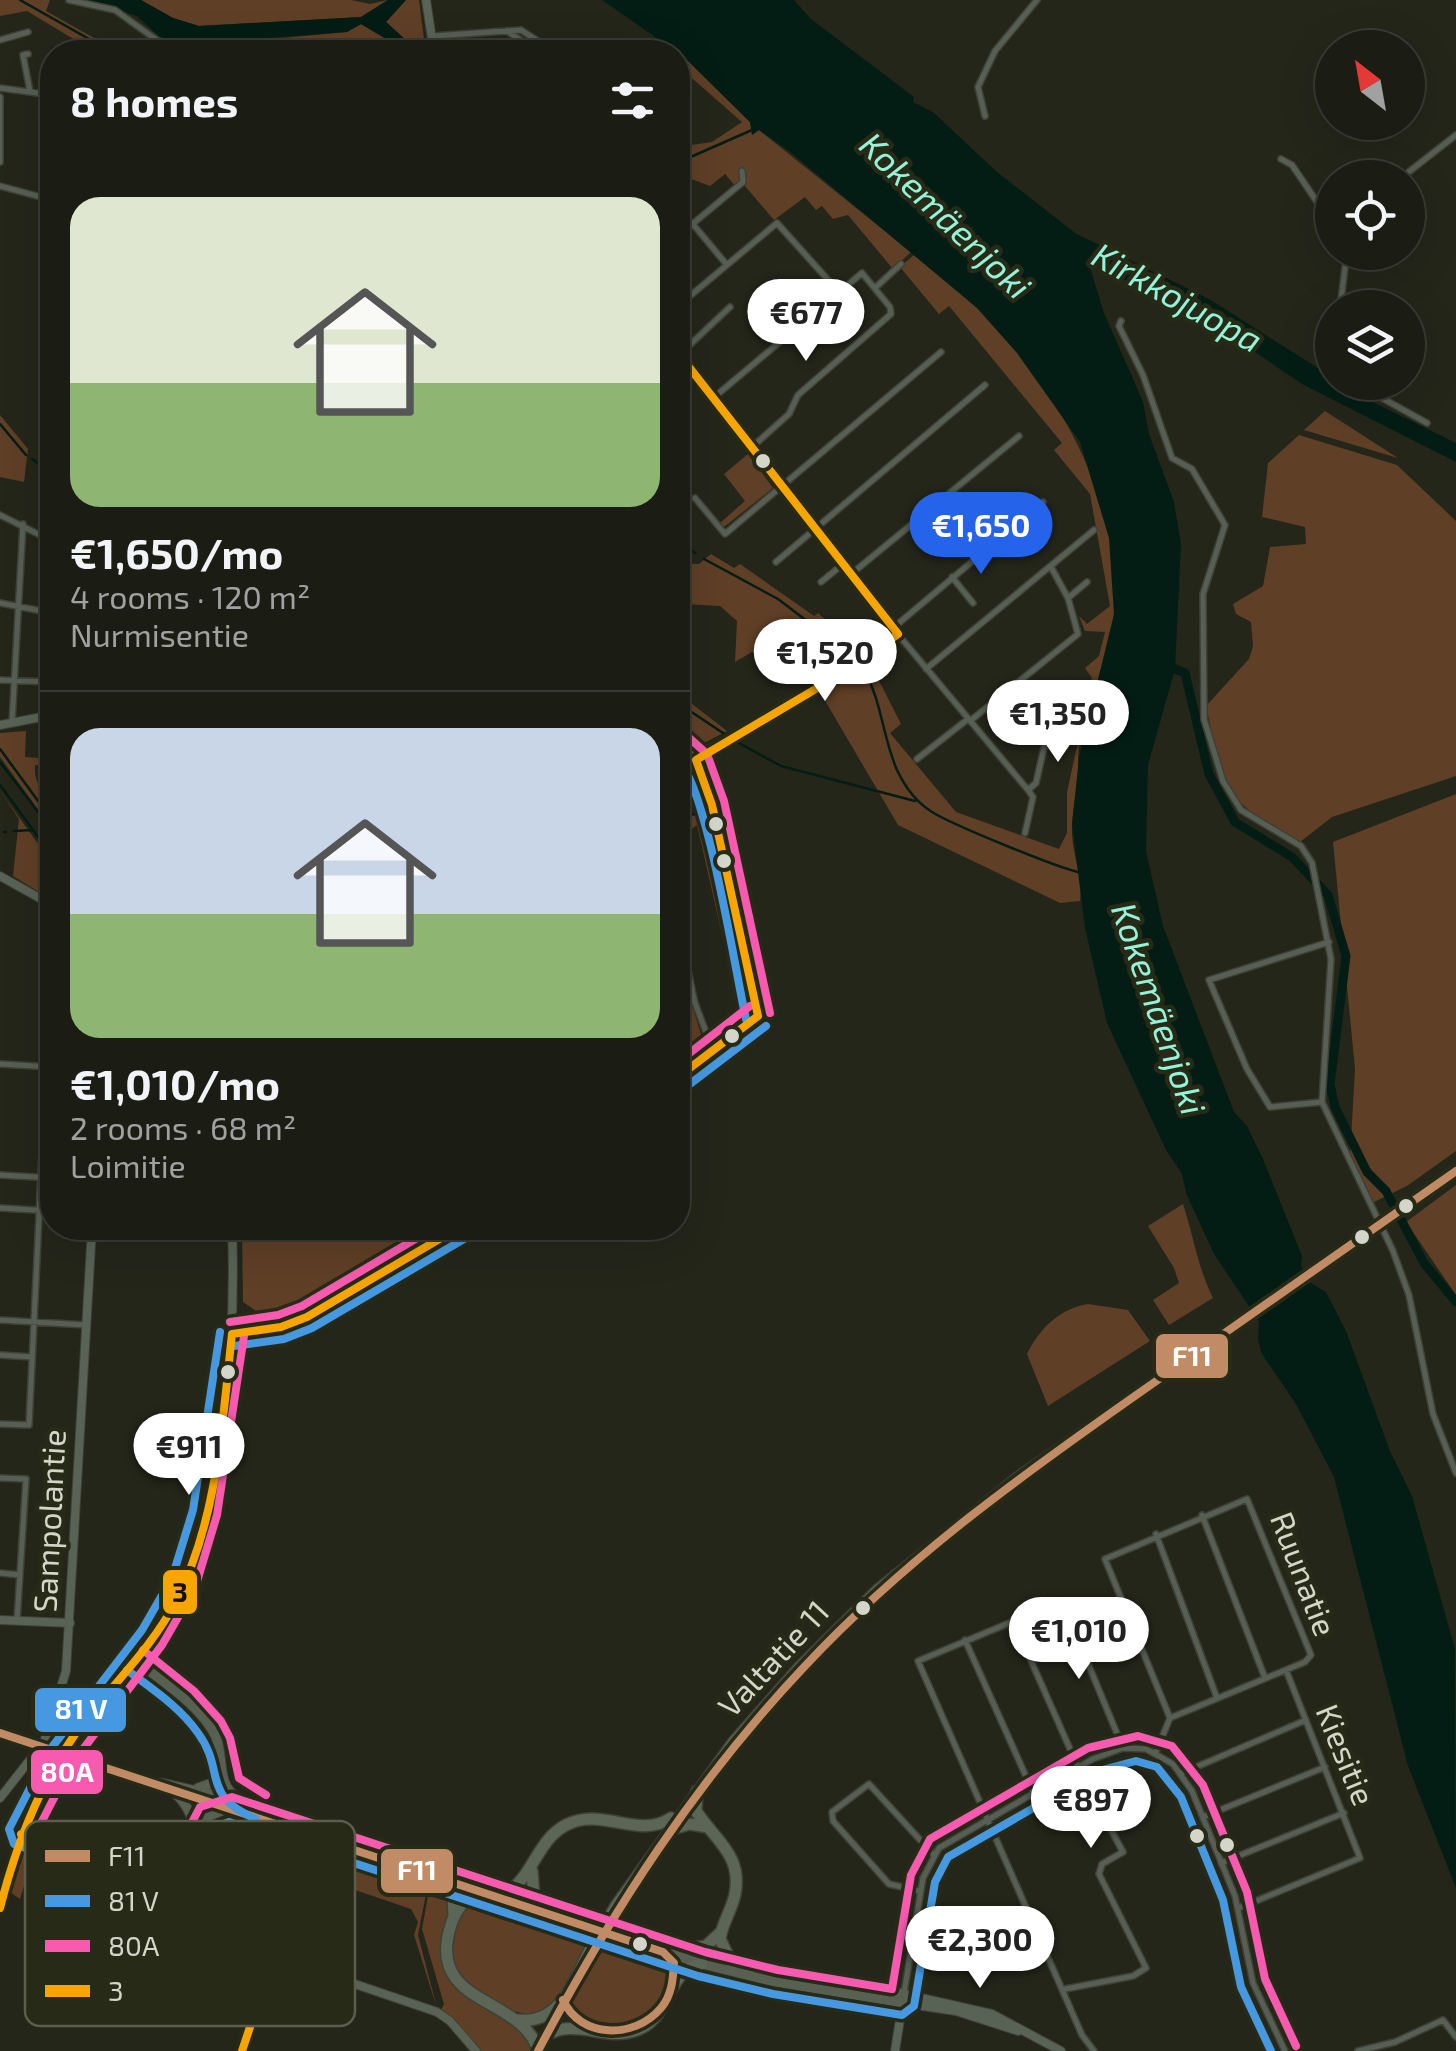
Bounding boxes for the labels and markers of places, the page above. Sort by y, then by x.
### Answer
pin: €677 [747,279,865,364]
unlabelled marker [753,451,773,471]
pin: €1,650 [900,492,1062,577]
pin: €1,520 [744,619,906,704]
pin: €1,350 [977,680,1139,765]
unlabelled marker [706,814,726,834]
unlabelled marker [714,851,734,871]
unlabelled marker [722,1026,742,1046]
unlabelled marker [1396,1196,1416,1216]
unlabelled marker [1352,1227,1372,1247]
unlabelled marker [218,1362,238,1382]
pin: €911 [130,1413,248,1498]
pin: €1,010 [998,1597,1160,1682]
unlabelled marker [853,1598,873,1618]
pin: €897 [1032,1766,1150,1851]
unlabelled marker [1187,1826,1207,1846]
unlabelled marker [1217,1835,1237,1855]
pin: €2,300 [899,1906,1061,1991]
unlabelled marker [630,1934,650,1954]

